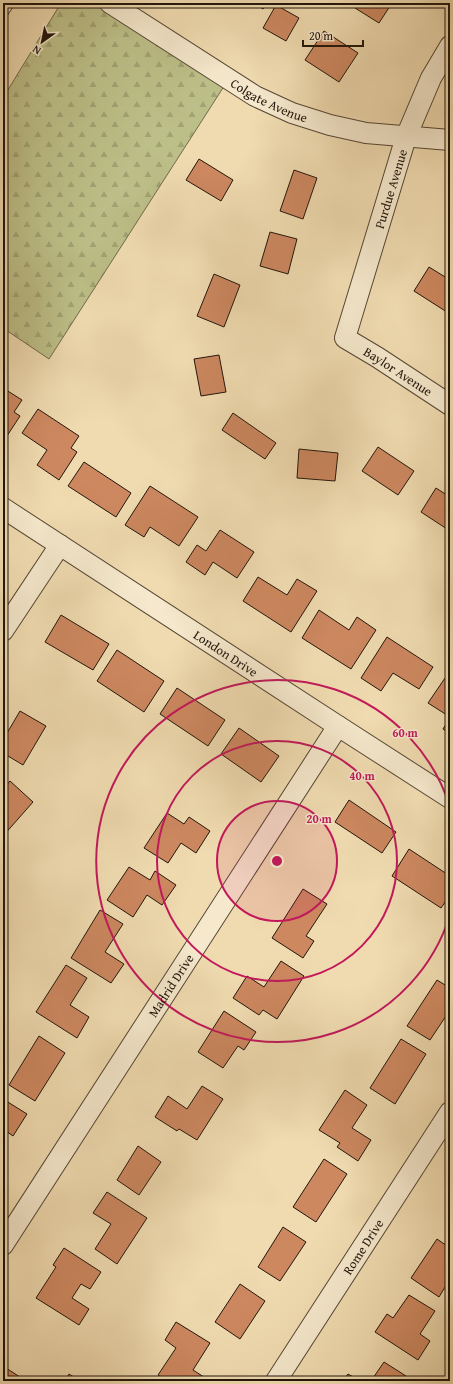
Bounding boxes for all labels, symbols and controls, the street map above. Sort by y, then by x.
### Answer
north arrow [22,22,62,62]
scale bar [303,22,363,48]
text: 20 m [309,27,333,44]
text: N [29,41,44,59]
street label: Colgate Avenue [227,73,310,127]
street label: Purdue Avenue [370,147,412,231]
street label: Baylor Avenue [360,342,436,400]
street label: London Drive [190,625,262,681]
text: 60 m [392,724,418,741]
text: 40 m [349,767,375,784]
text: 20 m [306,810,332,827]
centre of rings [270,854,284,868]
street label: Madrid Drive [143,950,198,1021]
street label: Rome Drive [338,1215,388,1278]

